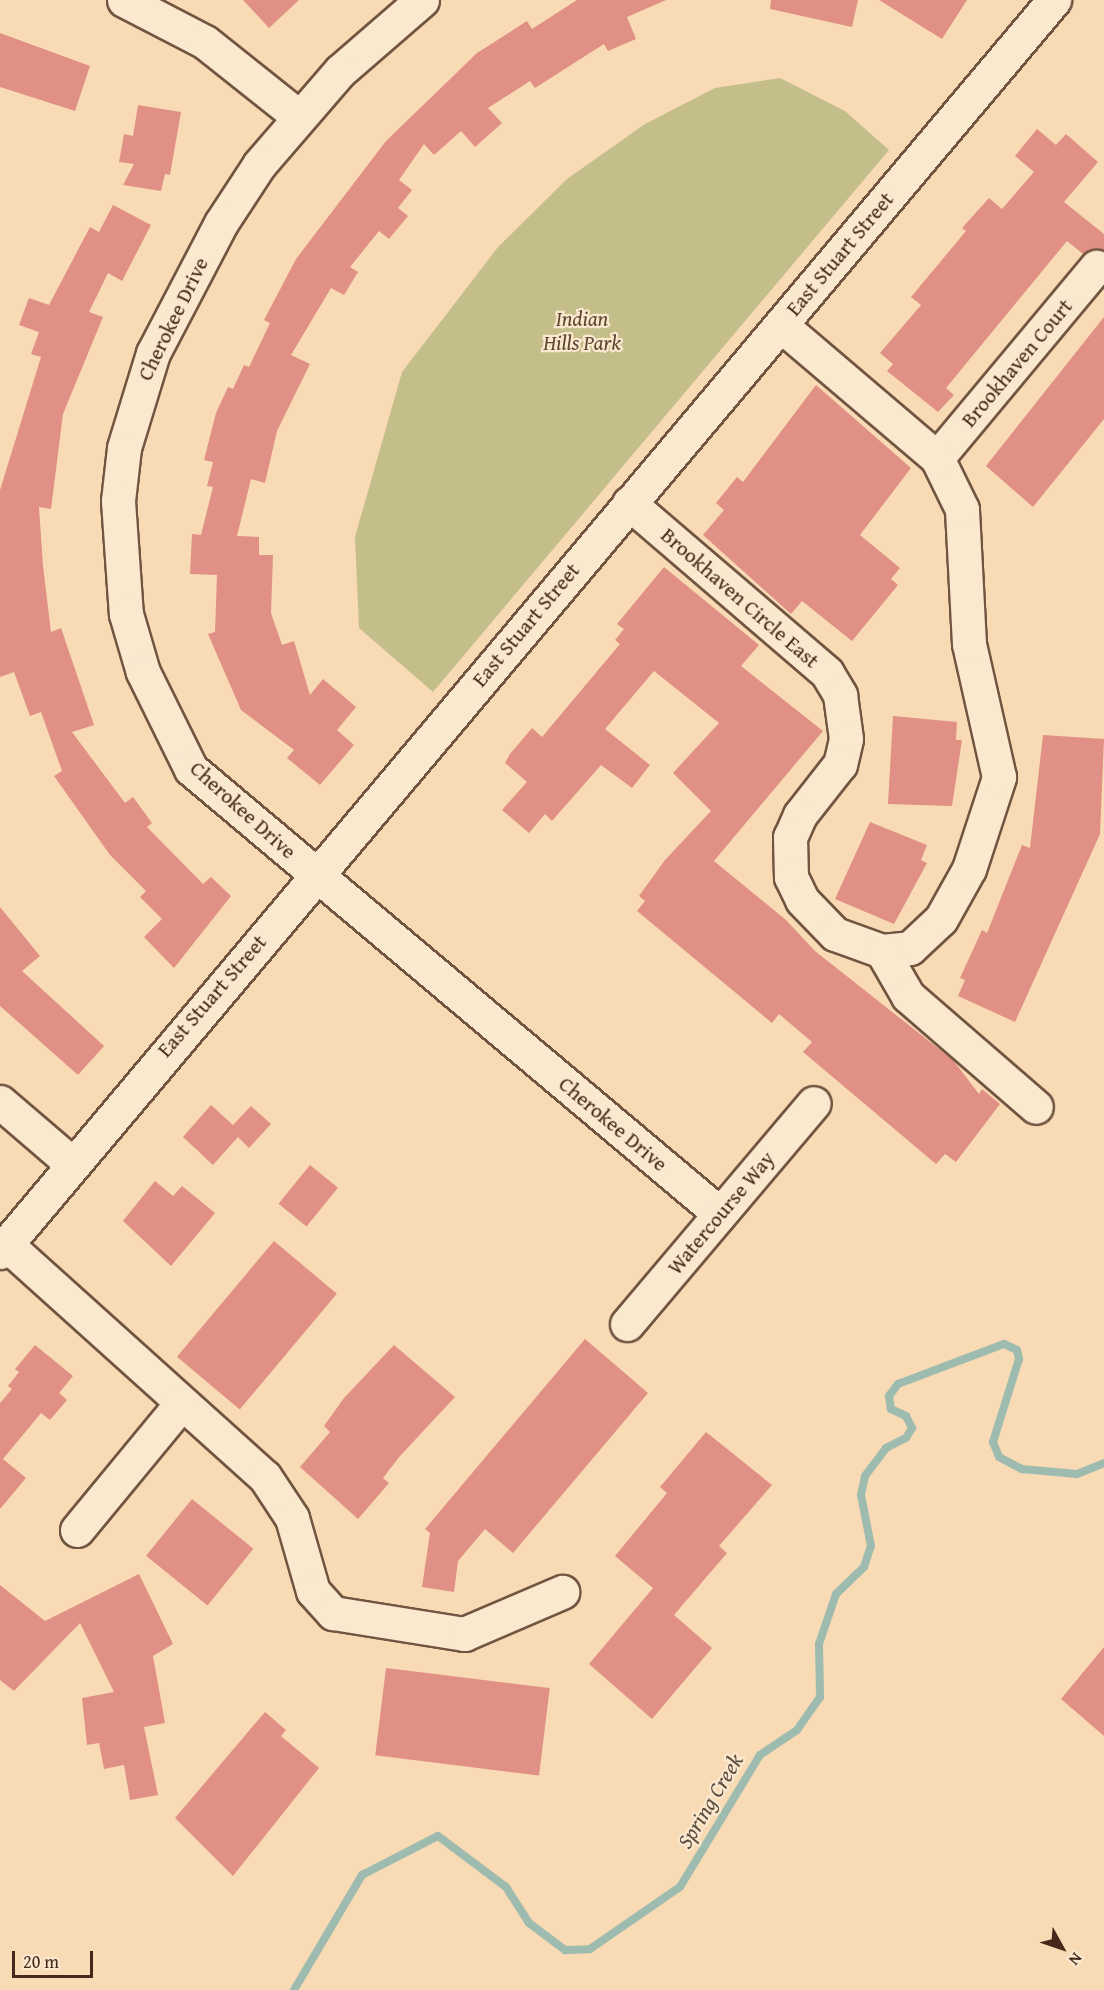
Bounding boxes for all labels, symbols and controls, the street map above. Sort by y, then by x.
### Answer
street label: East Stuart Street [781,187,899,321]
street label: Cherokee Drive [132,253,214,385]
street label: Brookhaven Court [956,294,1078,432]
park label: Indian Hills Park [543,306,621,356]
street label: Brookhaven Circle East [656,522,824,674]
street label: East Stuart Street [467,558,585,692]
street label: Cherokee Drive [185,756,301,864]
street label: East Stuart Street [152,930,272,1062]
street label: Cherokee Drive [554,1071,672,1177]
street label: Watercourse Way [662,1146,780,1280]
water label: Spring Creek [671,1749,749,1853]
north arrow [1032,1918,1092,1978]
scale bar [15,1939,96,1977]
text: 20 m [23,1948,59,1975]
text: N [1063,1948,1088,1971]

